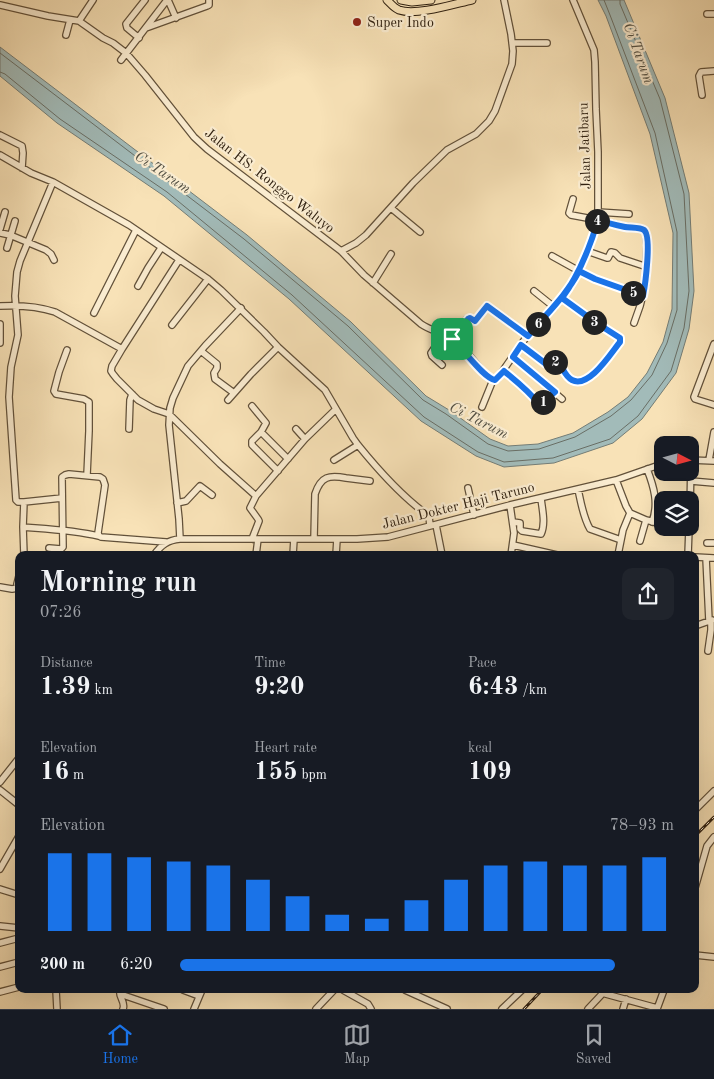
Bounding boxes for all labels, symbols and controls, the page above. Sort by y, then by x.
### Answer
marker: Super Indo [351,16,363,28]
place label: Super Indo [367,16,434,30]
water label: Ci Tarum [620,21,656,86]
street label: Jalan Jatibaru [576,102,594,190]
street label: Jalan HS. Ronggo Waluyo [202,126,337,236]
water label: Ci Tarum [132,149,193,197]
pin: 4 [584,208,610,234]
text: 4 [593,214,602,228]
pin: 5 [620,280,646,306]
text: 5 [629,286,638,300]
pin: 3 [582,310,606,334]
pin: 6 [526,312,550,336]
text: 3 [590,315,599,329]
text: 6 [534,317,543,331]
pin [431,318,473,360]
icon: arrive [438,325,466,353]
pin: 2 [542,350,568,374]
text: 2 [551,355,560,369]
pin: 1 [530,390,556,414]
text: 1 [539,395,548,409]
water label: Ci Tarum [446,400,510,443]
north arrow [654,436,699,481]
map controls [654,436,699,536]
street label: Jalan Dokter Haji Taruno [380,480,536,532]
button: layers [654,491,699,536]
button: share [622,568,674,620]
text: Morning run [40,570,197,598]
text: 07:26 [40,605,82,621]
text: Distance [40,656,93,670]
text: Time [254,656,285,670]
text: Pace [468,656,496,670]
text: 1.39 [40,675,91,700]
text: 9:20 [254,675,305,700]
text: 6:43 [468,675,519,700]
text: km [91,683,113,697]
text: /km [519,683,547,697]
text: Elevation [40,741,97,755]
text: Heart rate [254,741,317,755]
text: kcal [468,741,492,755]
text: 16 [40,760,69,785]
text: 155 [254,760,298,785]
text: 109 [468,760,512,785]
text: m [69,768,84,782]
text: bpm [298,768,327,782]
text: Elevation [40,818,105,834]
text: 78–93 m [610,818,674,834]
text: 200 m [40,957,85,973]
text: 6:20 [120,957,152,973]
tab: Home [102,1021,138,1068]
tab: Map [343,1021,371,1068]
tab: Saved [576,1021,612,1068]

